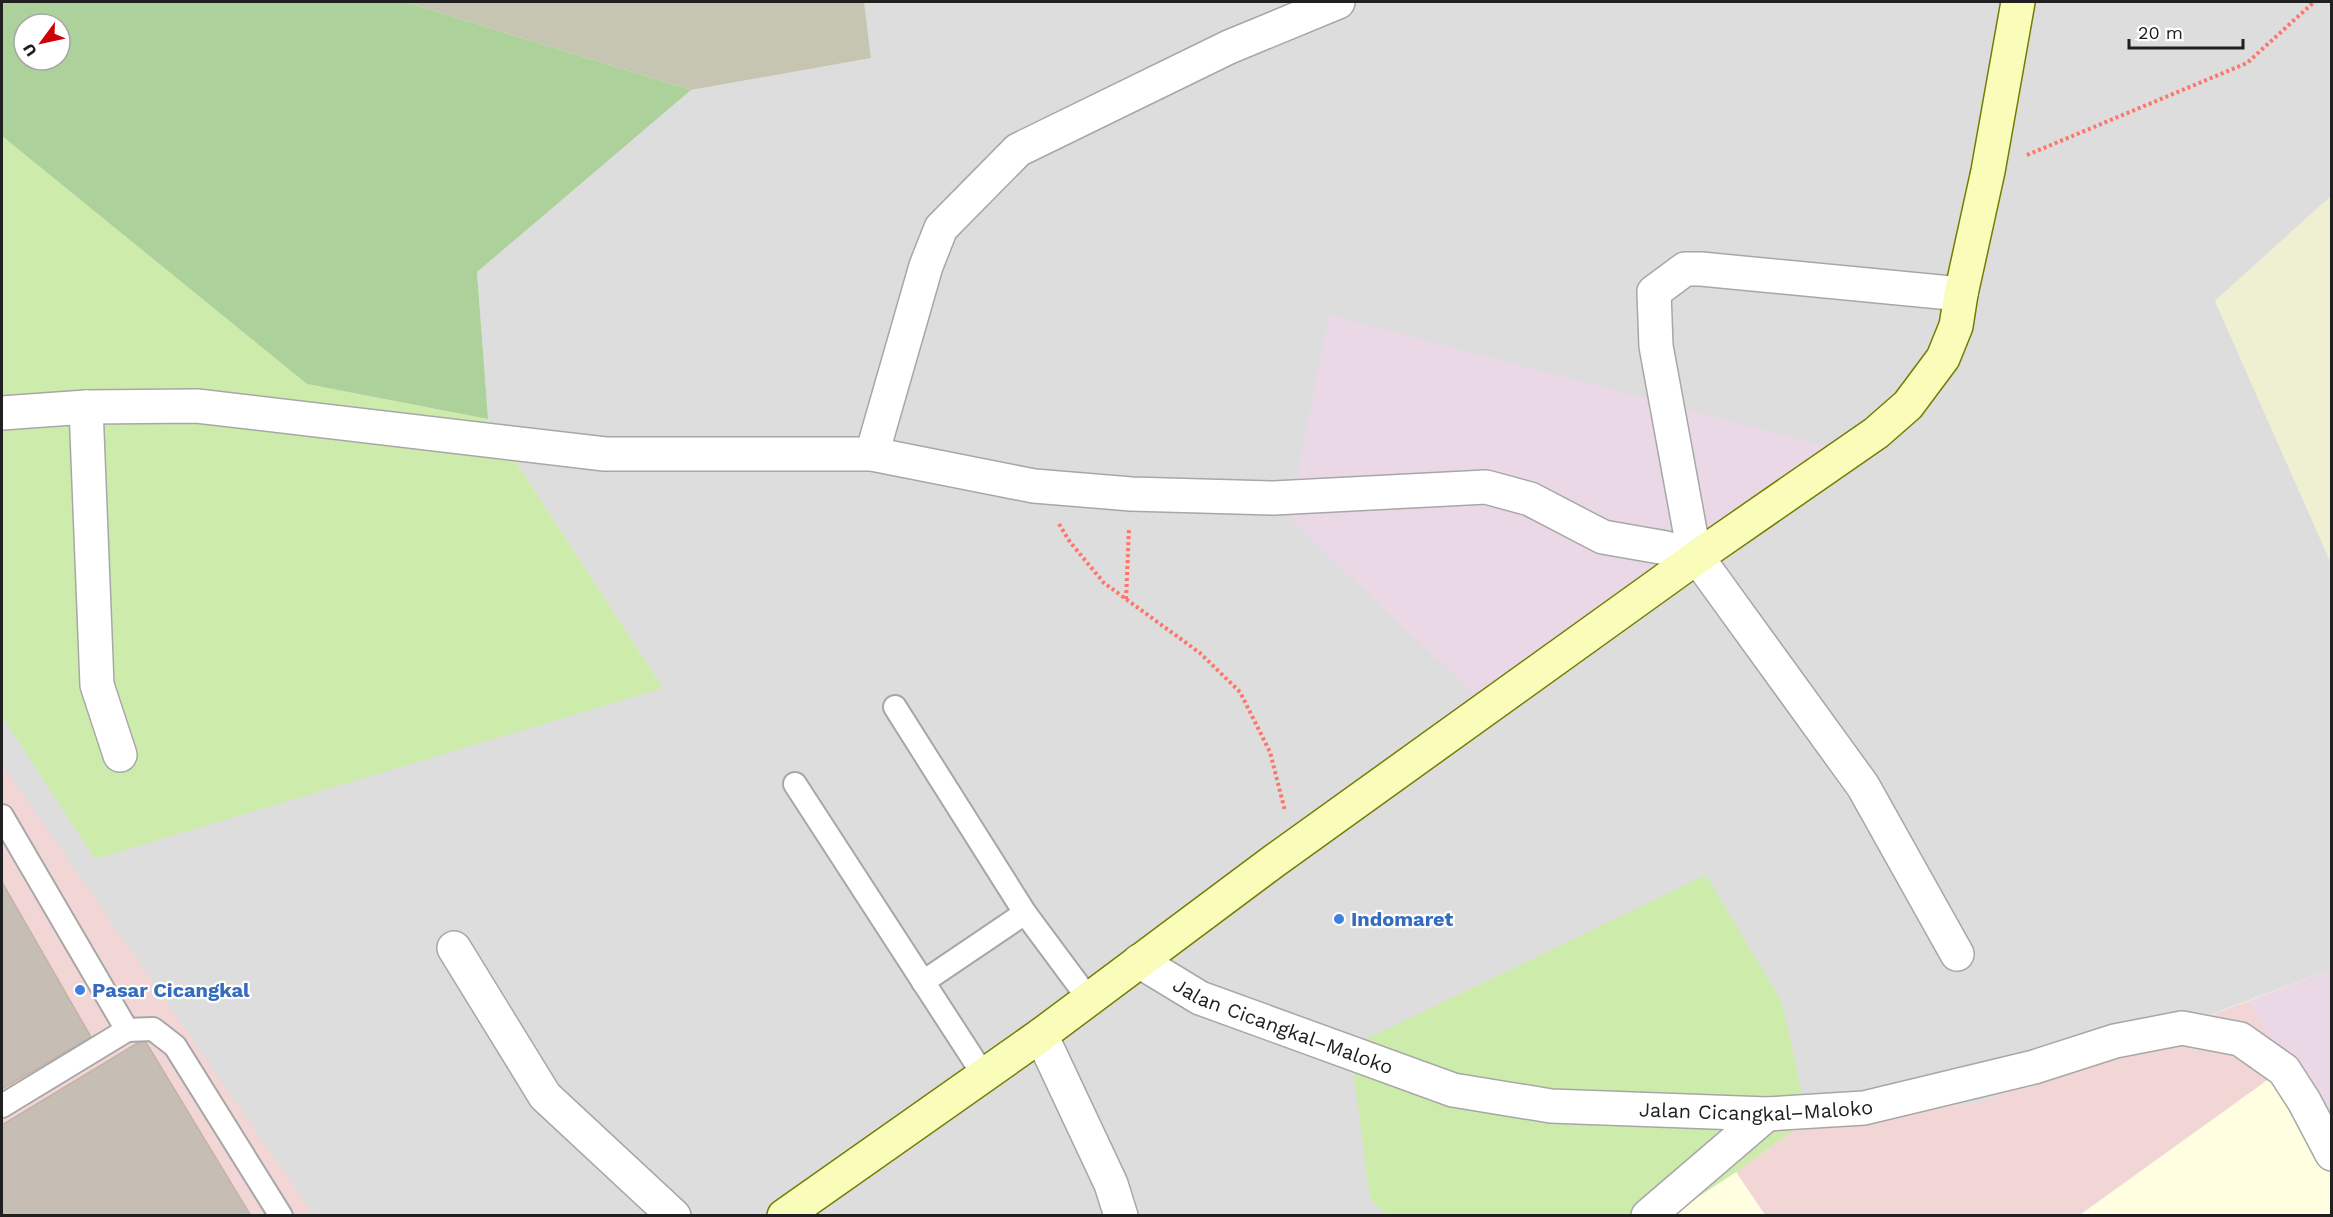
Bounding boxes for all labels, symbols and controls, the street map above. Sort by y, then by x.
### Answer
north arrow [12,12,72,72]
scale bar [2129,12,2243,50]
text: 20 m [2138,22,2183,43]
text: U [19,40,41,60]
place label: Indomaret [1351,907,1454,931]
marker: Indomaret [1332,912,1346,926]
street label: Jalan Cicangkal–Maloko [1169,973,1396,1079]
place label: Pasar Cicangkal [92,978,250,1002]
marker: Pasar Cicangkal [73,983,87,997]
street label: Jalan Cicangkal–Maloko [1639,1094,1875,1126]

